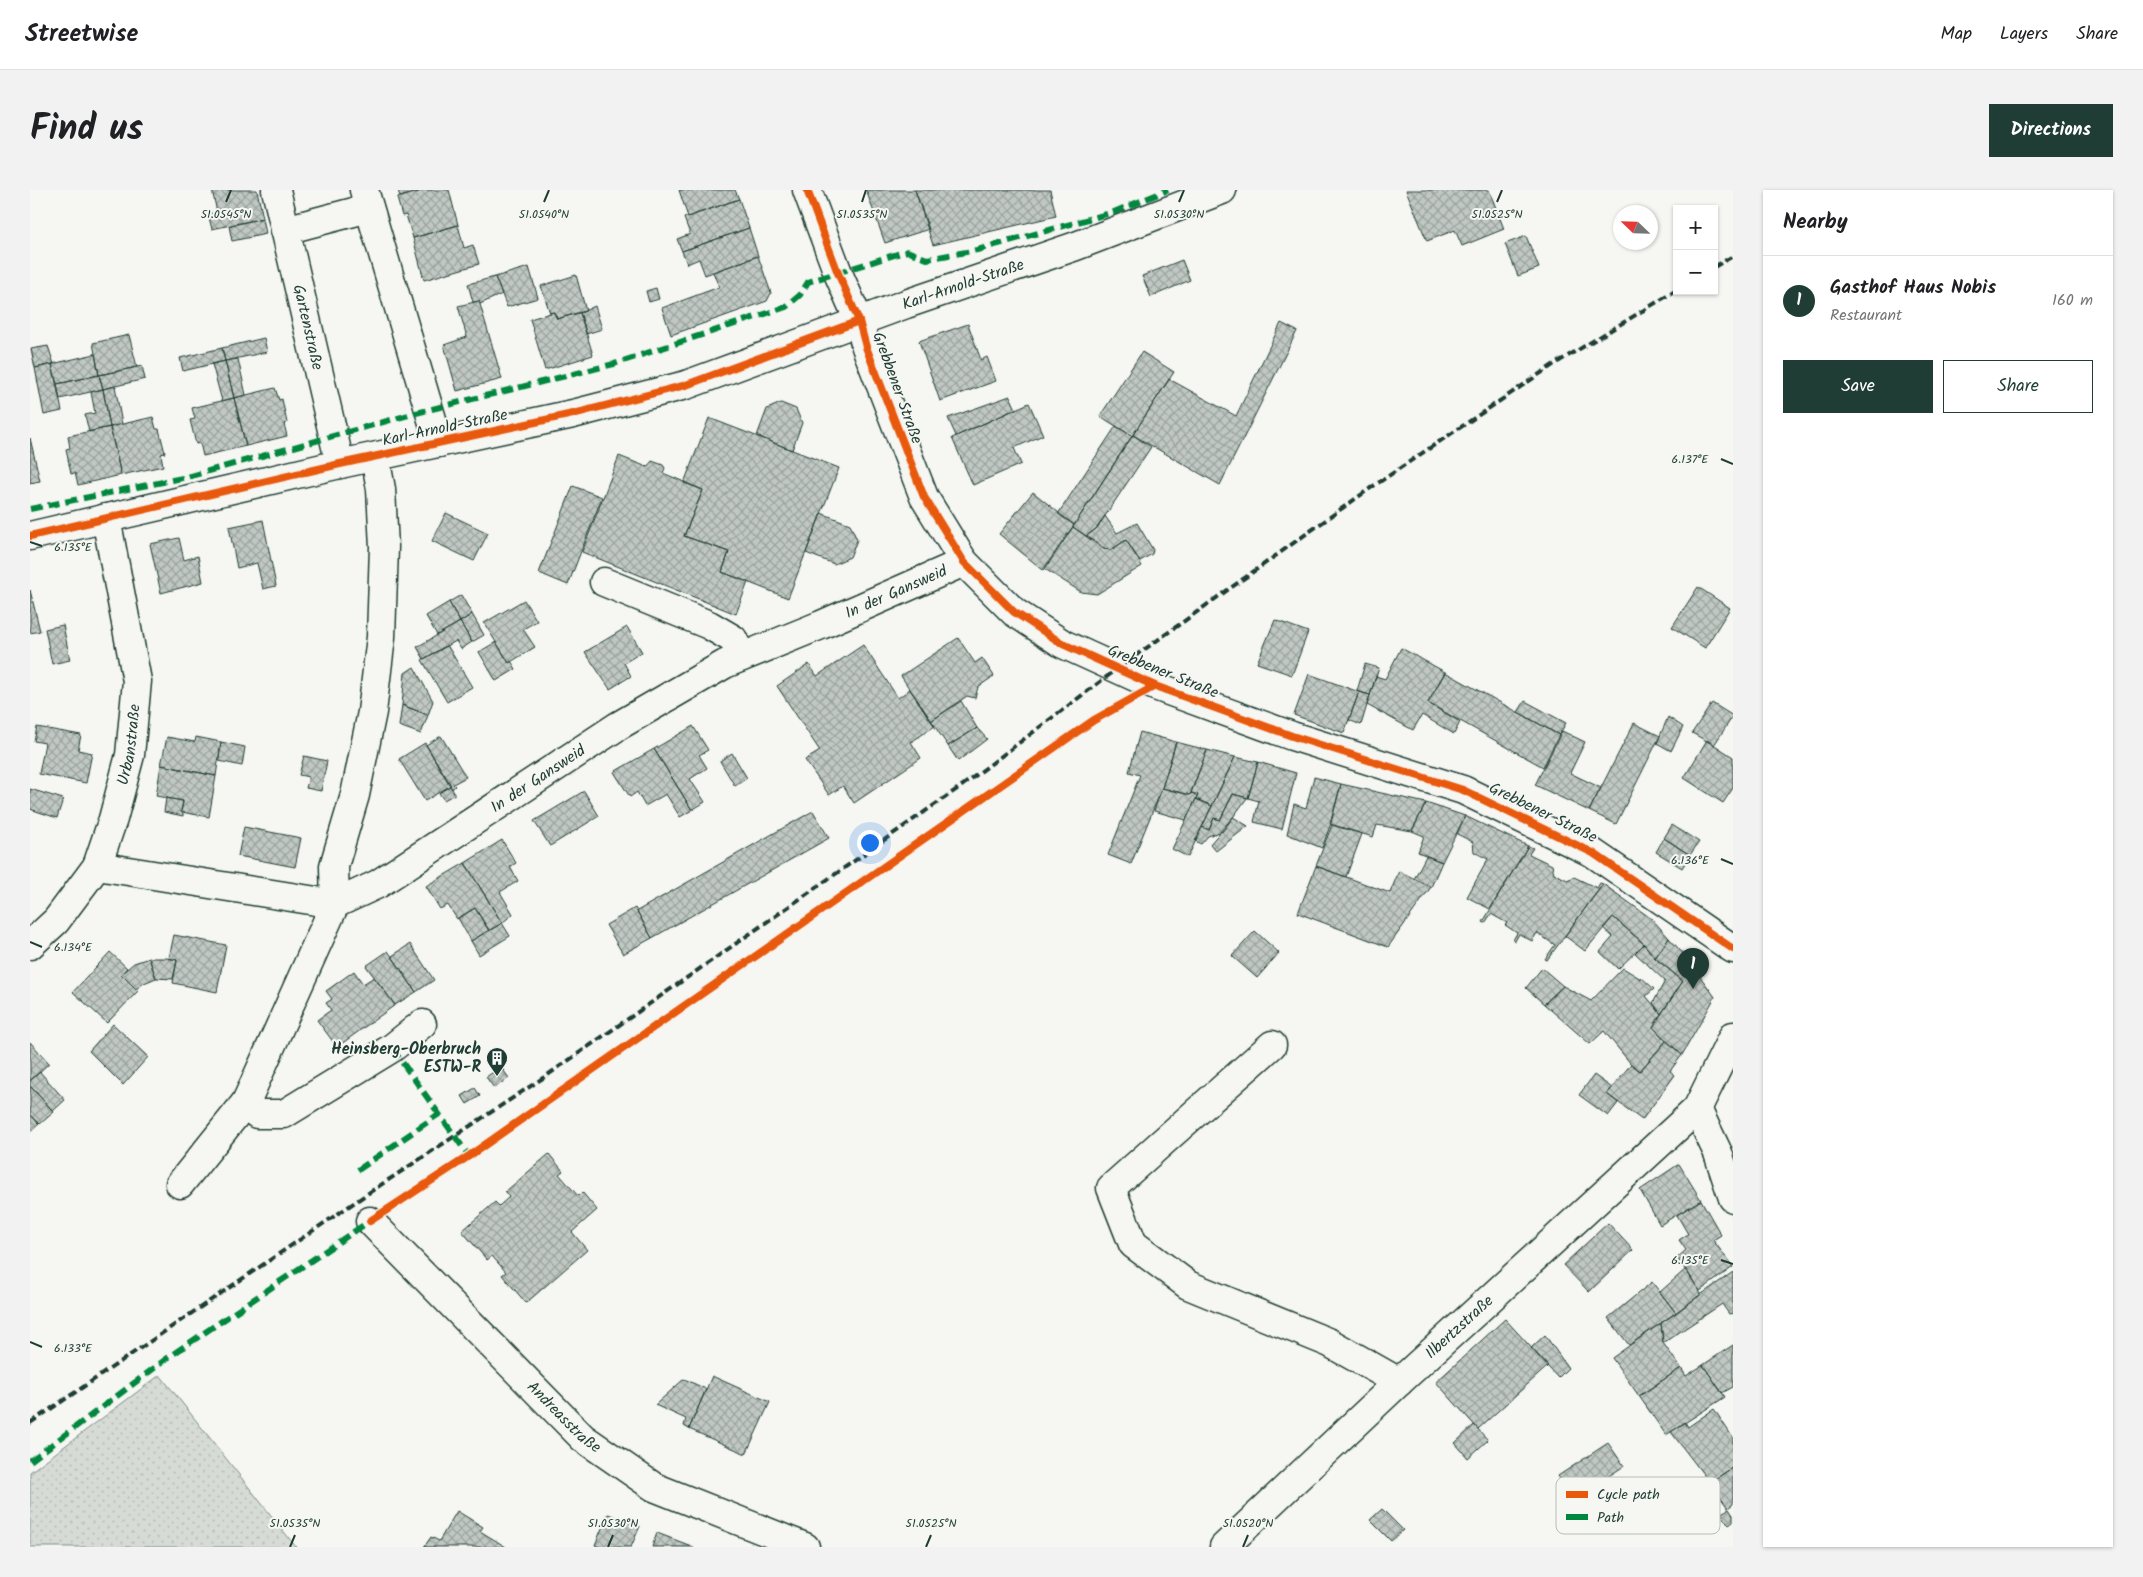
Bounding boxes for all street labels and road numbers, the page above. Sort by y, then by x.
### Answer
street label: Karl-Arnold-Straße [899,252,1028,317]
street label: Gartenstraße [286,282,330,372]
street label: Grebbener Straße [865,328,929,448]
street label: Karl-Arnold-Straße [380,403,510,453]
street label: In der Gansweid [841,558,952,625]
street label: Grebbener Straße [1104,638,1222,706]
street label: Urbanstraße [110,703,147,788]
street label: In der Gansweid [485,738,591,819]
street label: Grebbener Straße [1485,776,1601,850]
street label: Ilbertzstraße [1419,1289,1499,1365]
street label: Andreasstraße [521,1375,606,1459]

